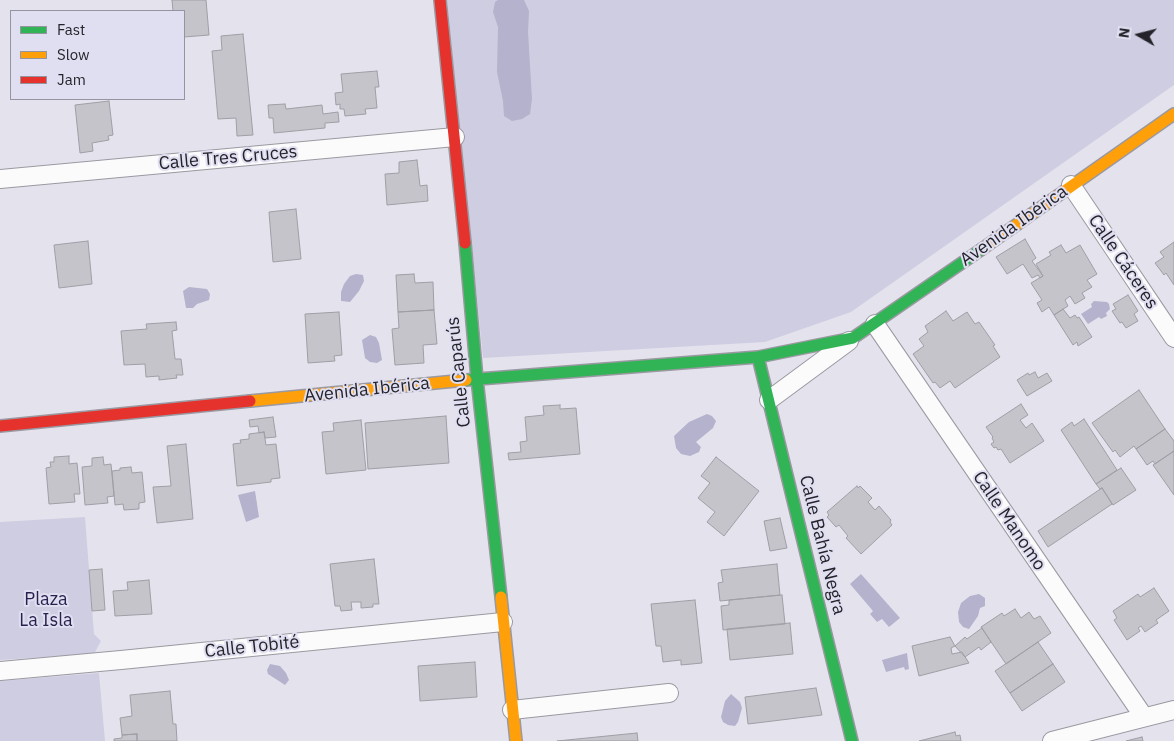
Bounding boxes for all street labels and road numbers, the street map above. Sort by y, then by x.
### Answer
street label: Calle Tres Cruces [158,141,298,175]
street label: Avenida Ibérica [956,181,1072,271]
street label: Calle Cáceres [1083,211,1163,313]
street label: Calle Caparús [442,316,476,428]
street label: Avenida Ibérica [303,373,431,407]
street label: Calle Manomo [968,467,1050,575]
street label: Calle Bahía Negra [794,473,850,617]
street label: Calle Tobité [204,631,300,663]

